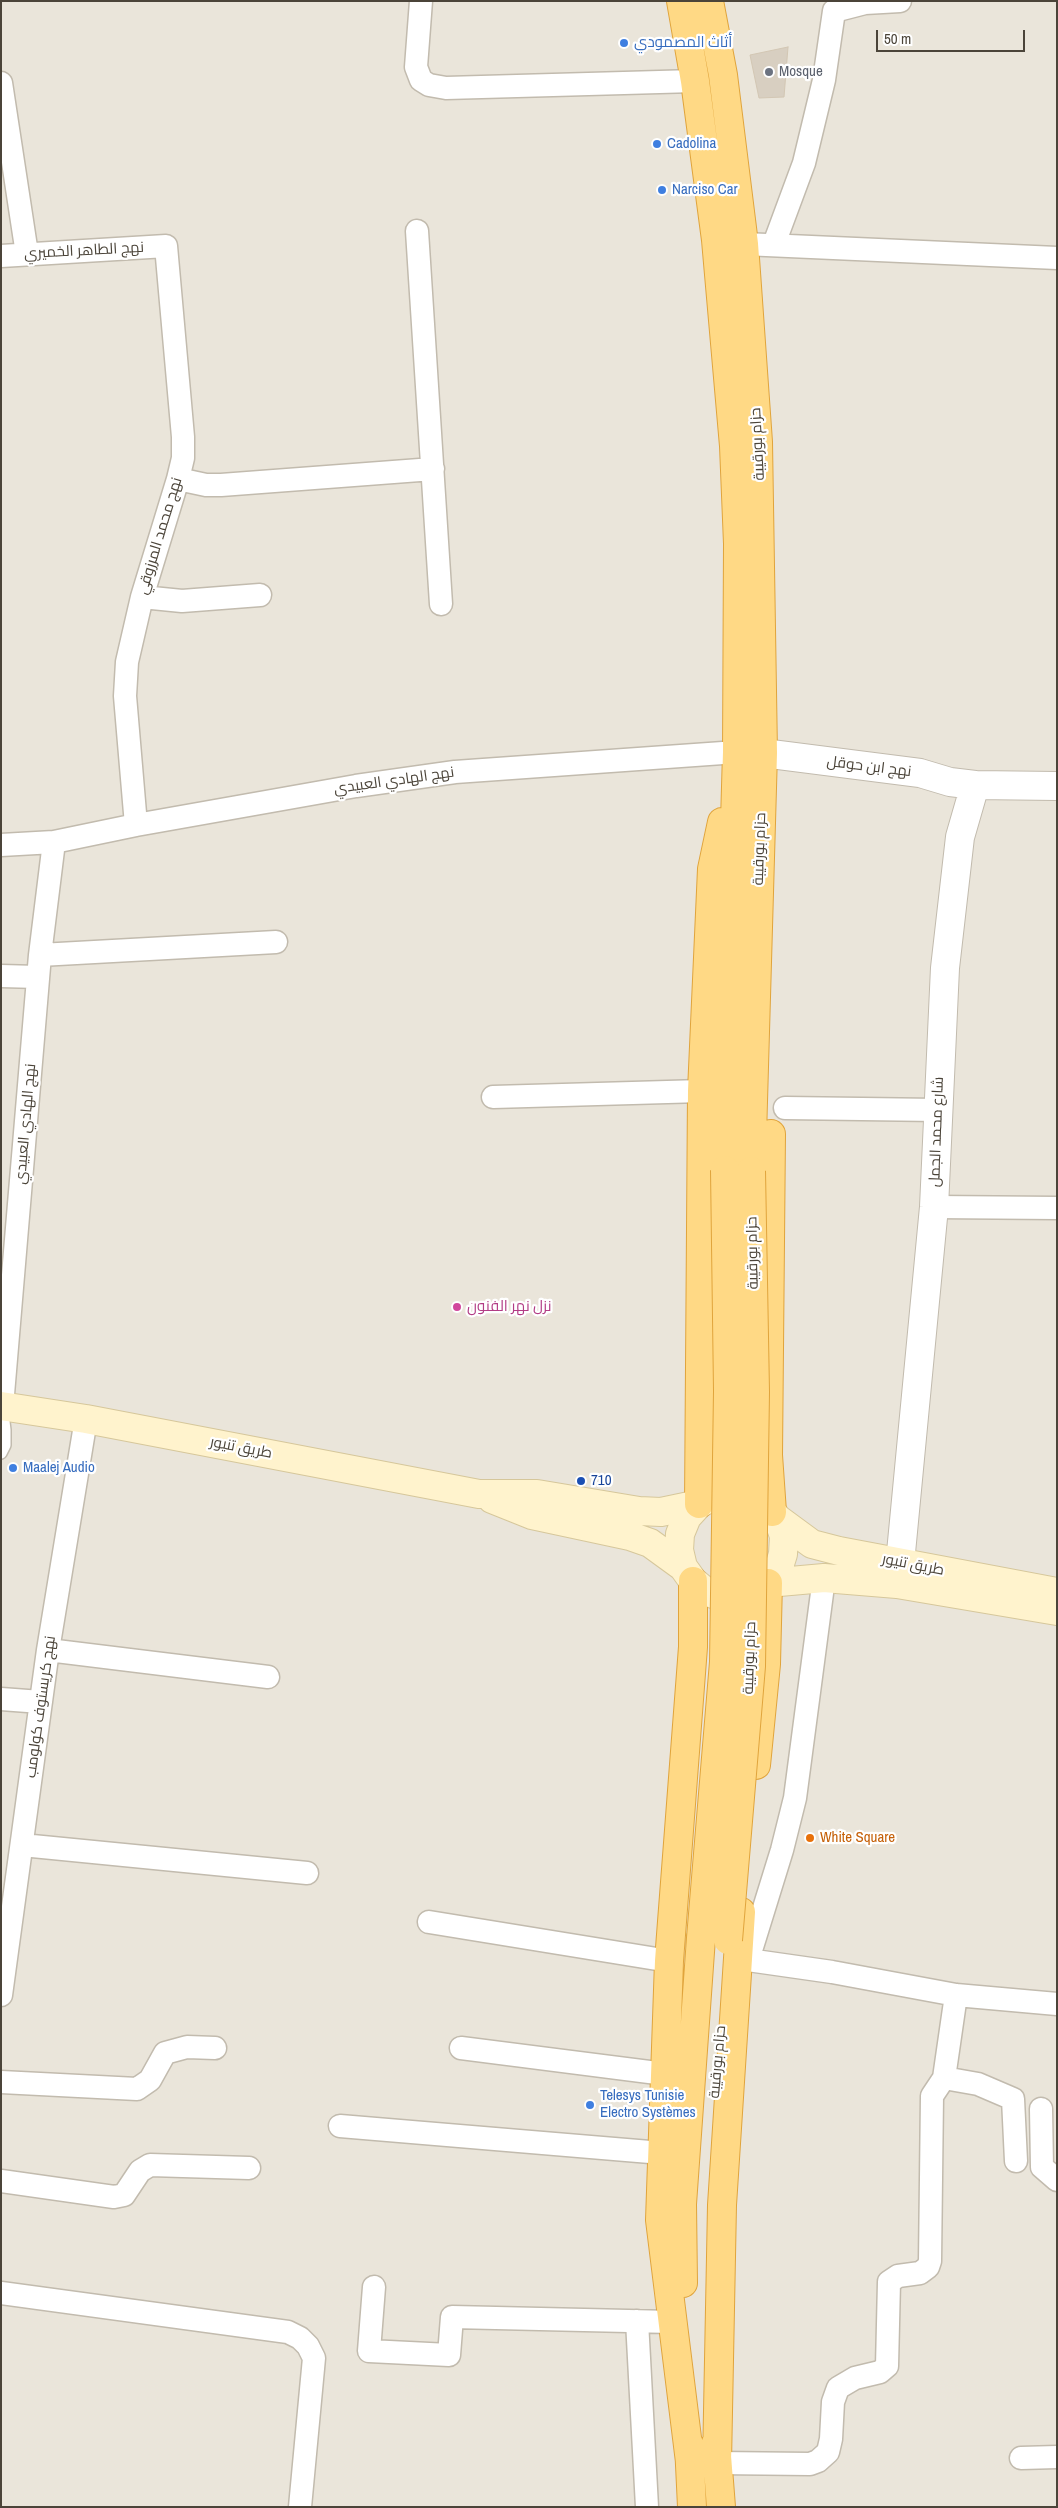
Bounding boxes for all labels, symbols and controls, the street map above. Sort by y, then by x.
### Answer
scale bar [878,20,1027,52]
text: 50 m [884,28,911,49]
place label: أثاث المصمودي [634,34,732,52]
marker: أثاث المصمودي [618,37,630,49]
place label: Mosque [779,63,823,81]
marker: Mosque [763,66,775,78]
place label: Cadolina [667,135,716,153]
marker: Cadolina [651,138,663,150]
place label: Narciso Car [672,181,738,199]
marker: Narciso Car [656,184,668,196]
street label: نهج الطاهر الخميري [24,239,144,263]
street label: حزام بورقيبة [747,407,769,481]
street label: نهج محمد المرزوقي [134,475,186,597]
street label: نهج ابن حوقل [826,753,912,781]
street label: نهج الهادي العبيدي [333,764,455,798]
street label: حزام بورقيبة [750,812,770,886]
street label: نهج الهادي العبيدي [12,1063,40,1185]
street label: شارع محمد الجمل [926,1076,948,1188]
street label: حزام بورقيبة [743,1216,763,1290]
place label: نزل نهر الفنون [467,1298,552,1316]
marker: نزل نهر الفنون [451,1301,463,1313]
street label: طريق تنيور [208,1433,274,1463]
place label: Maalej Audio [23,1459,95,1477]
marker: Maalej Audio [7,1462,19,1474]
place label: 710 [591,1472,612,1490]
marker: 710 [575,1475,587,1487]
street label: طريق تنيور [880,1550,946,1580]
street label: حزام بورقيبة [740,1621,760,1695]
street label: نهج كريستوف كولومب [22,1635,60,1779]
place label: White Square [820,1829,895,1847]
marker: White Square [804,1832,816,1844]
street label: حزام بورقيبة [706,2025,730,2099]
place label: Telesys Tunisie Electro Systèmes [600,2087,696,2122]
marker: Telesys Tunisie Electro Systèmes [584,2099,596,2111]

